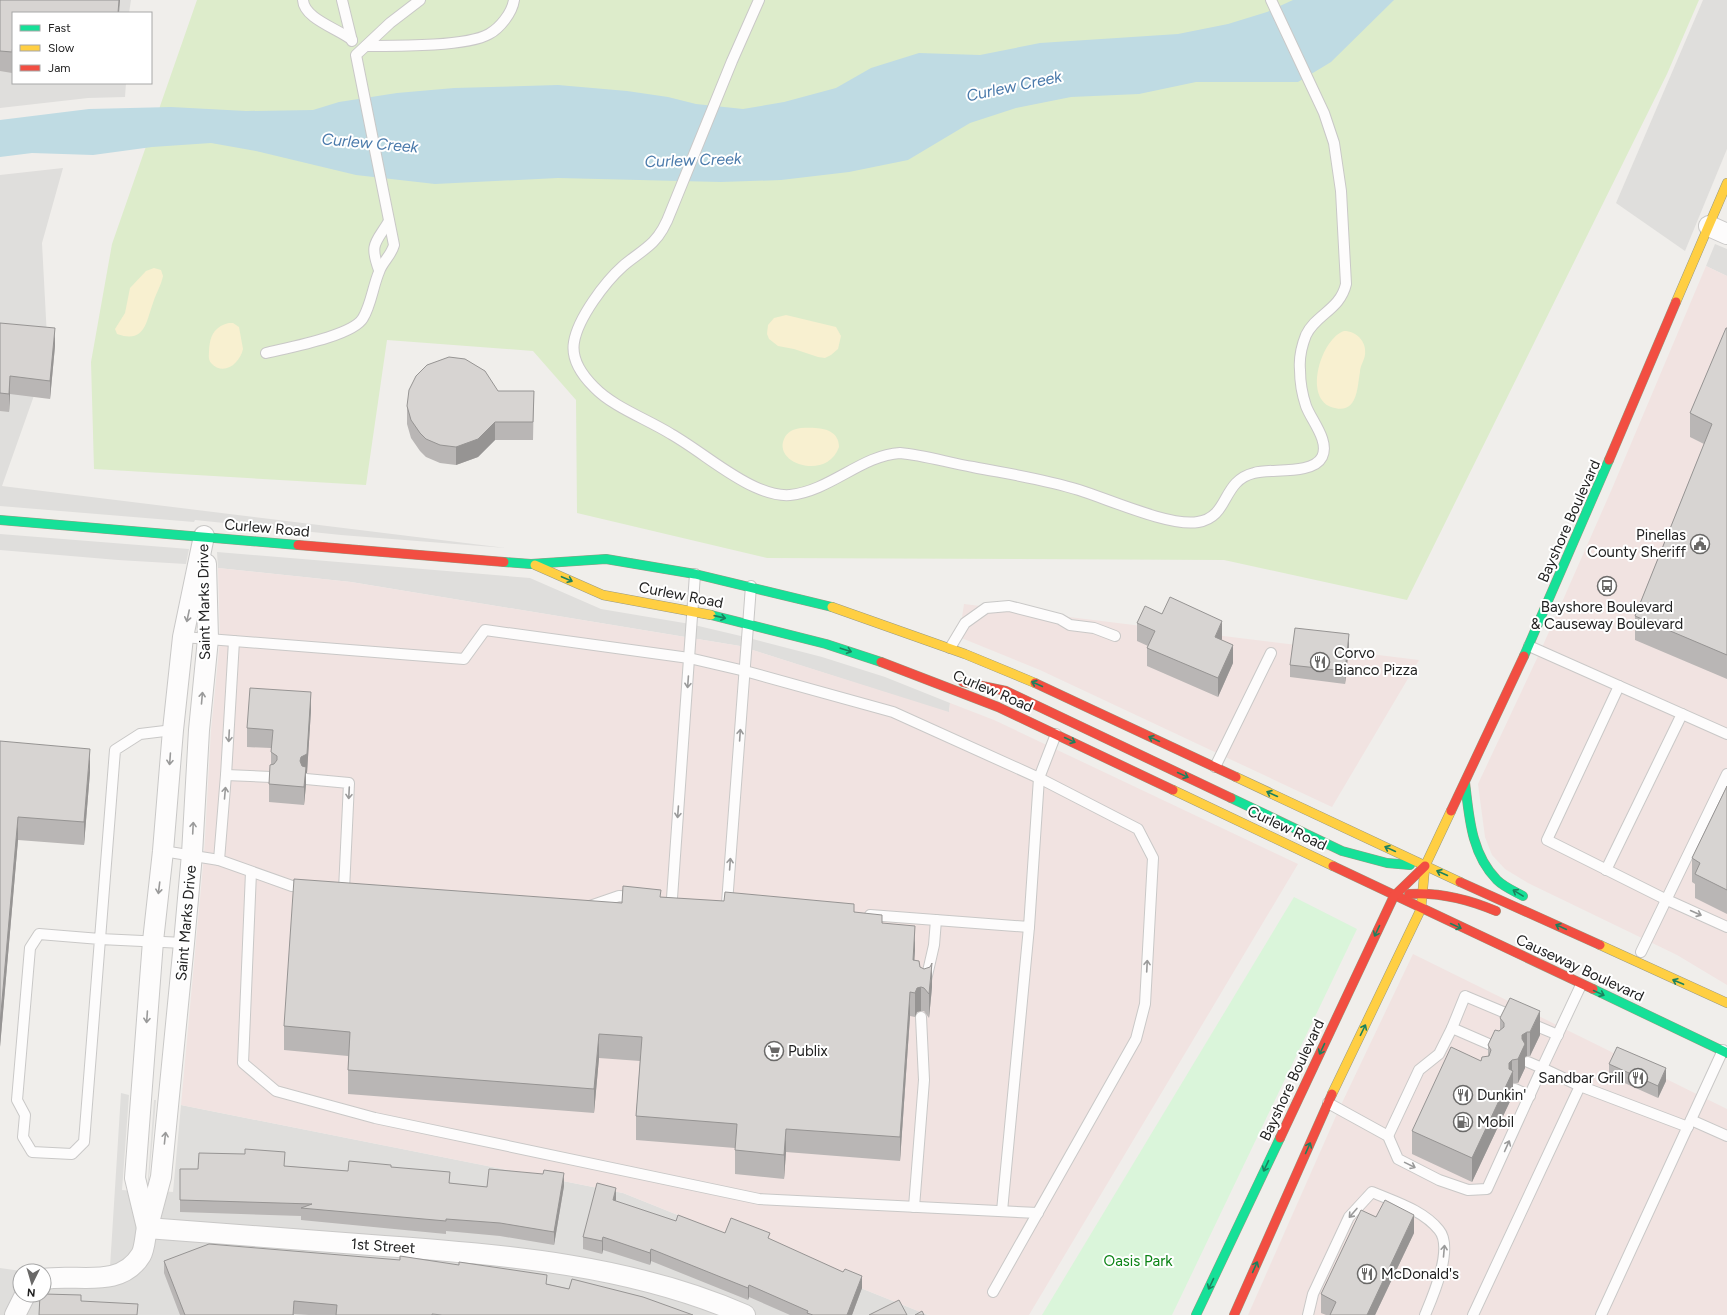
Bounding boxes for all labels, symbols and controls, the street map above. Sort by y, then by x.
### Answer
legend [12,12,152,84]
text: Fast [48,21,71,35]
text: Slow [48,41,75,55]
text: Jam [48,61,71,75]
water label: Curlew Creek [965,66,1065,105]
water label: Curlew Creek [321,129,420,157]
water label: Curlew Creek [644,149,743,171]
street label: Bayshore Boulevard [1534,457,1604,585]
street label: Curlew Road [224,515,310,541]
place label: Pinellas County Sheriff [1587,526,1686,561]
public building icon: Pinellas County Sheriff [1689,533,1711,555]
street label: Saint Marks Drive [194,544,214,660]
bus stop icon: Bayshore Boulevard & Causeway Boulevard [1596,575,1618,597]
one-way arrow [561,576,573,584]
street label: Curlew Road [637,578,725,612]
place label: Bayshore Boulevard & Causeway Boulevard [1531,598,1683,633]
one-way arrow [183,609,191,622]
one-way arrow [713,613,726,621]
place label: Corvo Bianco Pizza [1334,644,1418,679]
one-way arrow [839,647,852,654]
restaurant icon: Corvo Bianco Pizza [1309,651,1331,673]
street label: Curlew Road [950,666,1036,716]
one-way arrow [684,676,691,689]
one-way arrow [1031,680,1043,687]
one-way arrow [198,692,206,705]
one-way arrow [225,729,232,742]
one-way arrow [736,729,743,742]
one-way arrow [1149,735,1161,742]
one-way arrow [1063,737,1075,744]
one-way arrow [167,752,174,765]
one-way arrow [1177,772,1189,779]
one-way arrow [345,786,353,799]
one-way arrow [221,787,228,800]
one-way arrow [1267,790,1279,797]
street label: Curlew Road [1244,802,1330,854]
one-way arrow [675,805,682,818]
one-way arrow [190,822,197,835]
one-way arrow [1384,845,1396,852]
one-way arrow [726,858,734,871]
street label: Saint Marks Drive [172,864,200,982]
one-way arrow [1437,869,1449,876]
one-way arrow [155,881,163,894]
one-way arrow [1513,889,1524,897]
one-way arrow [1690,910,1702,917]
one-way arrow [1450,923,1462,930]
one-way arrow [1555,923,1567,930]
one-way arrow [1373,925,1380,937]
street label: Causeway Boulevard [1513,930,1647,1006]
one-way arrow [1144,959,1151,972]
one-way arrow [1673,978,1685,985]
one-way arrow [1592,990,1604,997]
one-way arrow [144,1011,151,1024]
street label: Bayshore Boulevard [1256,1016,1328,1144]
one-way arrow [1360,1024,1367,1036]
supermarket icon: Publix [763,1040,785,1062]
place label: Publix [788,1042,828,1060]
one-way arrow [1318,1042,1325,1054]
restaurant icon: Sandbar Grill [1627,1067,1649,1089]
place label: Sandbar Grill [1538,1069,1624,1087]
restaurant icon: Dunkin' [1452,1084,1474,1106]
place label: Dunkin' [1477,1086,1526,1104]
fuel station icon: Mobil [1452,1111,1474,1133]
place label: Mobil [1477,1113,1514,1131]
one-way arrow [162,1132,169,1145]
one-way arrow [1504,1140,1511,1152]
one-way arrow [1305,1142,1312,1154]
one-way arrow [1262,1160,1269,1172]
one-way arrow [1404,1162,1416,1169]
one-way arrow [1348,1208,1357,1219]
street label: 1st Street [350,1235,416,1257]
one-way arrow [1440,1245,1447,1258]
park label: Oasis Park [1104,1252,1173,1270]
one-way arrow [1252,1261,1260,1273]
north arrow [12,1263,52,1303]
restaurant icon: McDonald's [1356,1263,1378,1285]
place label: McDonald's [1381,1265,1459,1283]
one-way arrow [1207,1277,1214,1289]
text: N [26,1286,36,1299]

